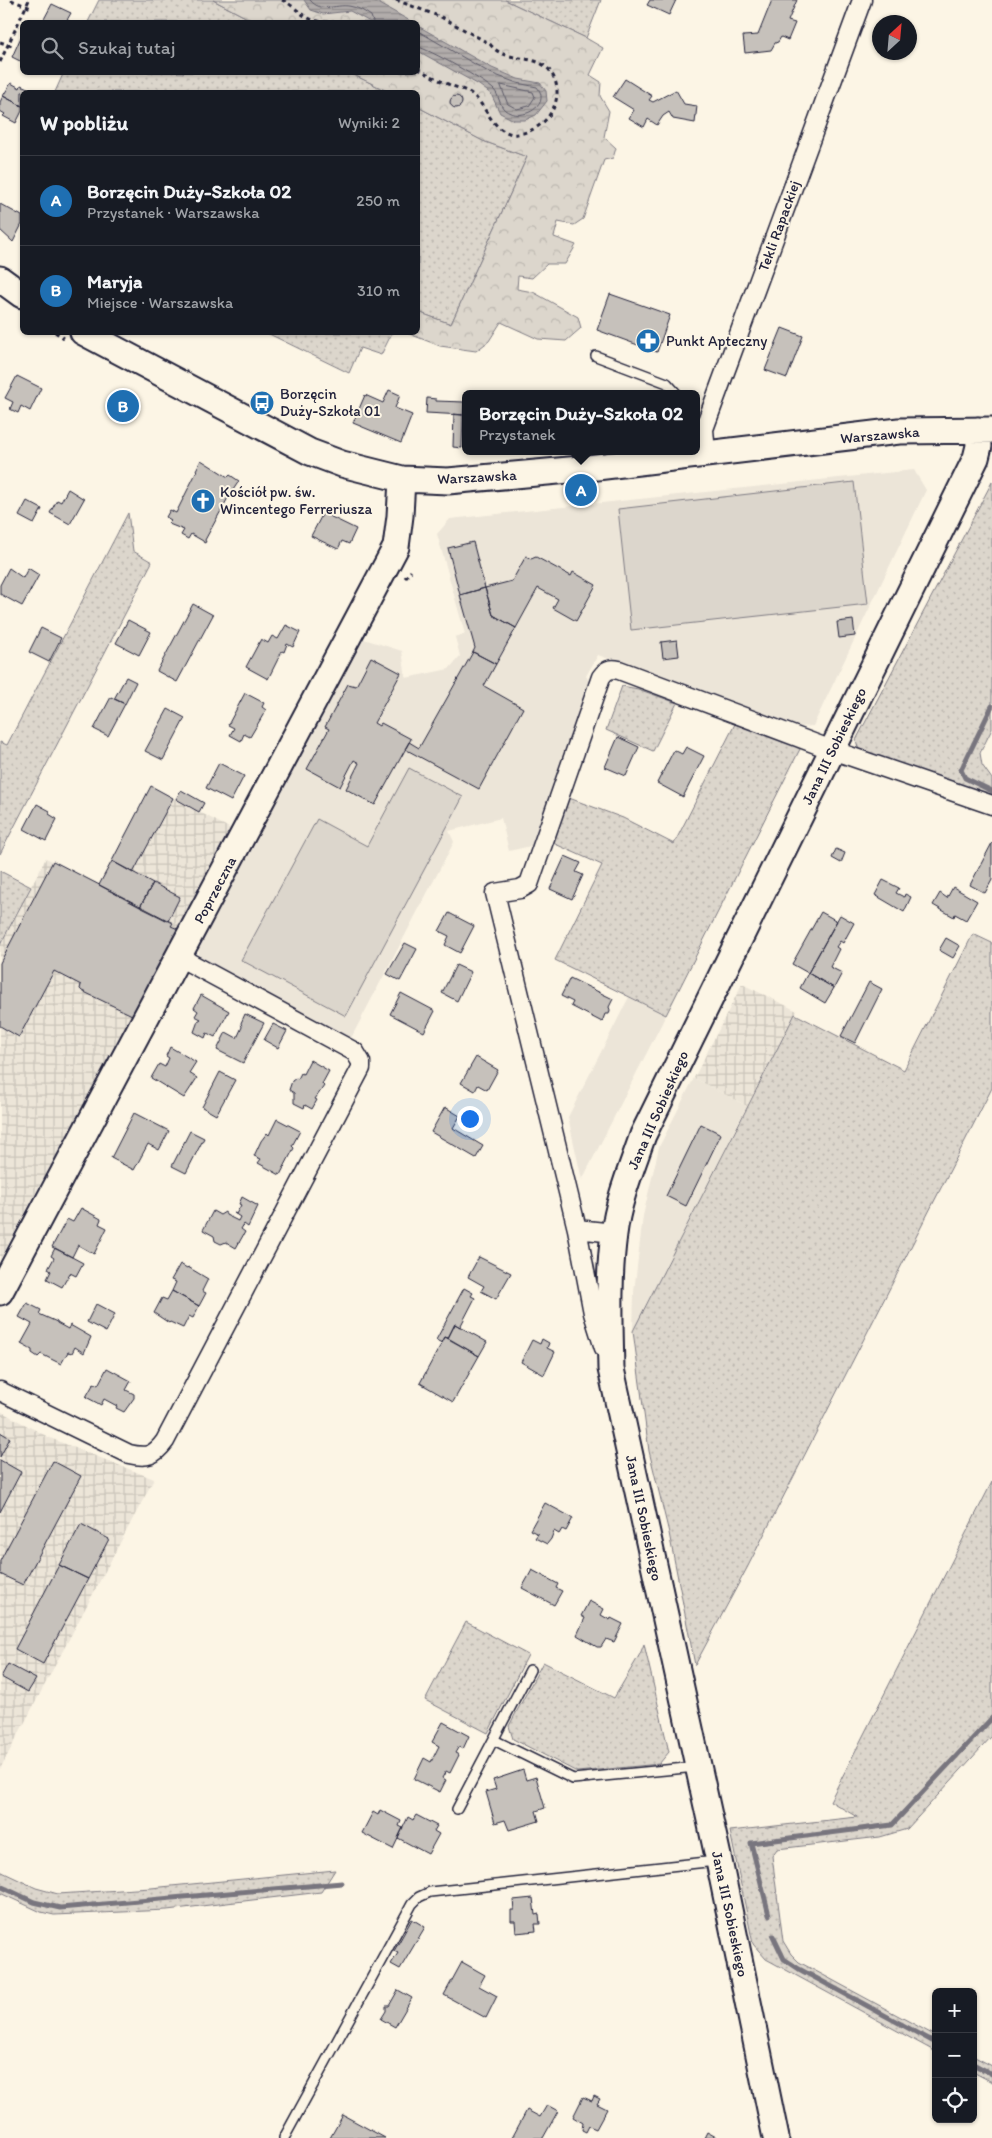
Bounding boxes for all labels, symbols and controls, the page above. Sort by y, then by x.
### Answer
north arrow [872,15,917,60]
search box [20,20,420,75]
icon: search [38,34,66,62]
text: Szukaj tutaj [78,36,175,59]
text: W pobliżu [40,110,128,135]
text: Wyniki: 2 [338,113,400,132]
street label: Tekli Rapackiej [754,178,804,274]
text: Borzęcin Duży-Szkoła 02 [87,180,291,203]
text: A [51,191,61,210]
text: 250 m [356,191,400,210]
text: Przystanek · Warszawska [87,203,260,222]
text: Maryja [87,270,142,293]
text: B [51,281,61,300]
text: 310 m [357,281,400,300]
text: Miejsce · Warszawska [87,293,233,312]
pharmacy icon: Punkt Apteczny [635,328,661,354]
place label: Punkt Apteczny [666,332,767,350]
place label: Borzęcin Duży-Szkoła 01 [280,385,380,420]
pin: B [107,387,139,425]
bus stop icon: Borzęcin Duży-Szkoła 01 [249,390,275,416]
popup [462,390,700,455]
text: Borzęcin Duży-Szkoła 02 [479,402,683,425]
street label: Warszawska [840,423,921,447]
text: Przystanek [479,425,556,444]
street label: Warszawska [437,466,517,488]
pin: A [565,471,597,509]
place label: Kościół pw. św. Wincentego Ferreriusza [220,483,372,518]
church icon: Kościół pw. św. Wincentego Ferreriusza [190,488,216,514]
street label: Jana III Sobieskiego [798,684,870,808]
street label: Poprzeczna [190,853,240,927]
street label: Jana III Sobieskiego [624,1048,692,1172]
your location [457,1106,483,1132]
street label: Jana III Sobieskiego [622,1453,666,1583]
street label: Jana III Sobieskiego [708,1849,752,1979]
map controls [932,1988,977,2123]
button: + [932,1988,977,2033]
button: − [932,2033,977,2078]
button: locate [932,2078,977,2123]

